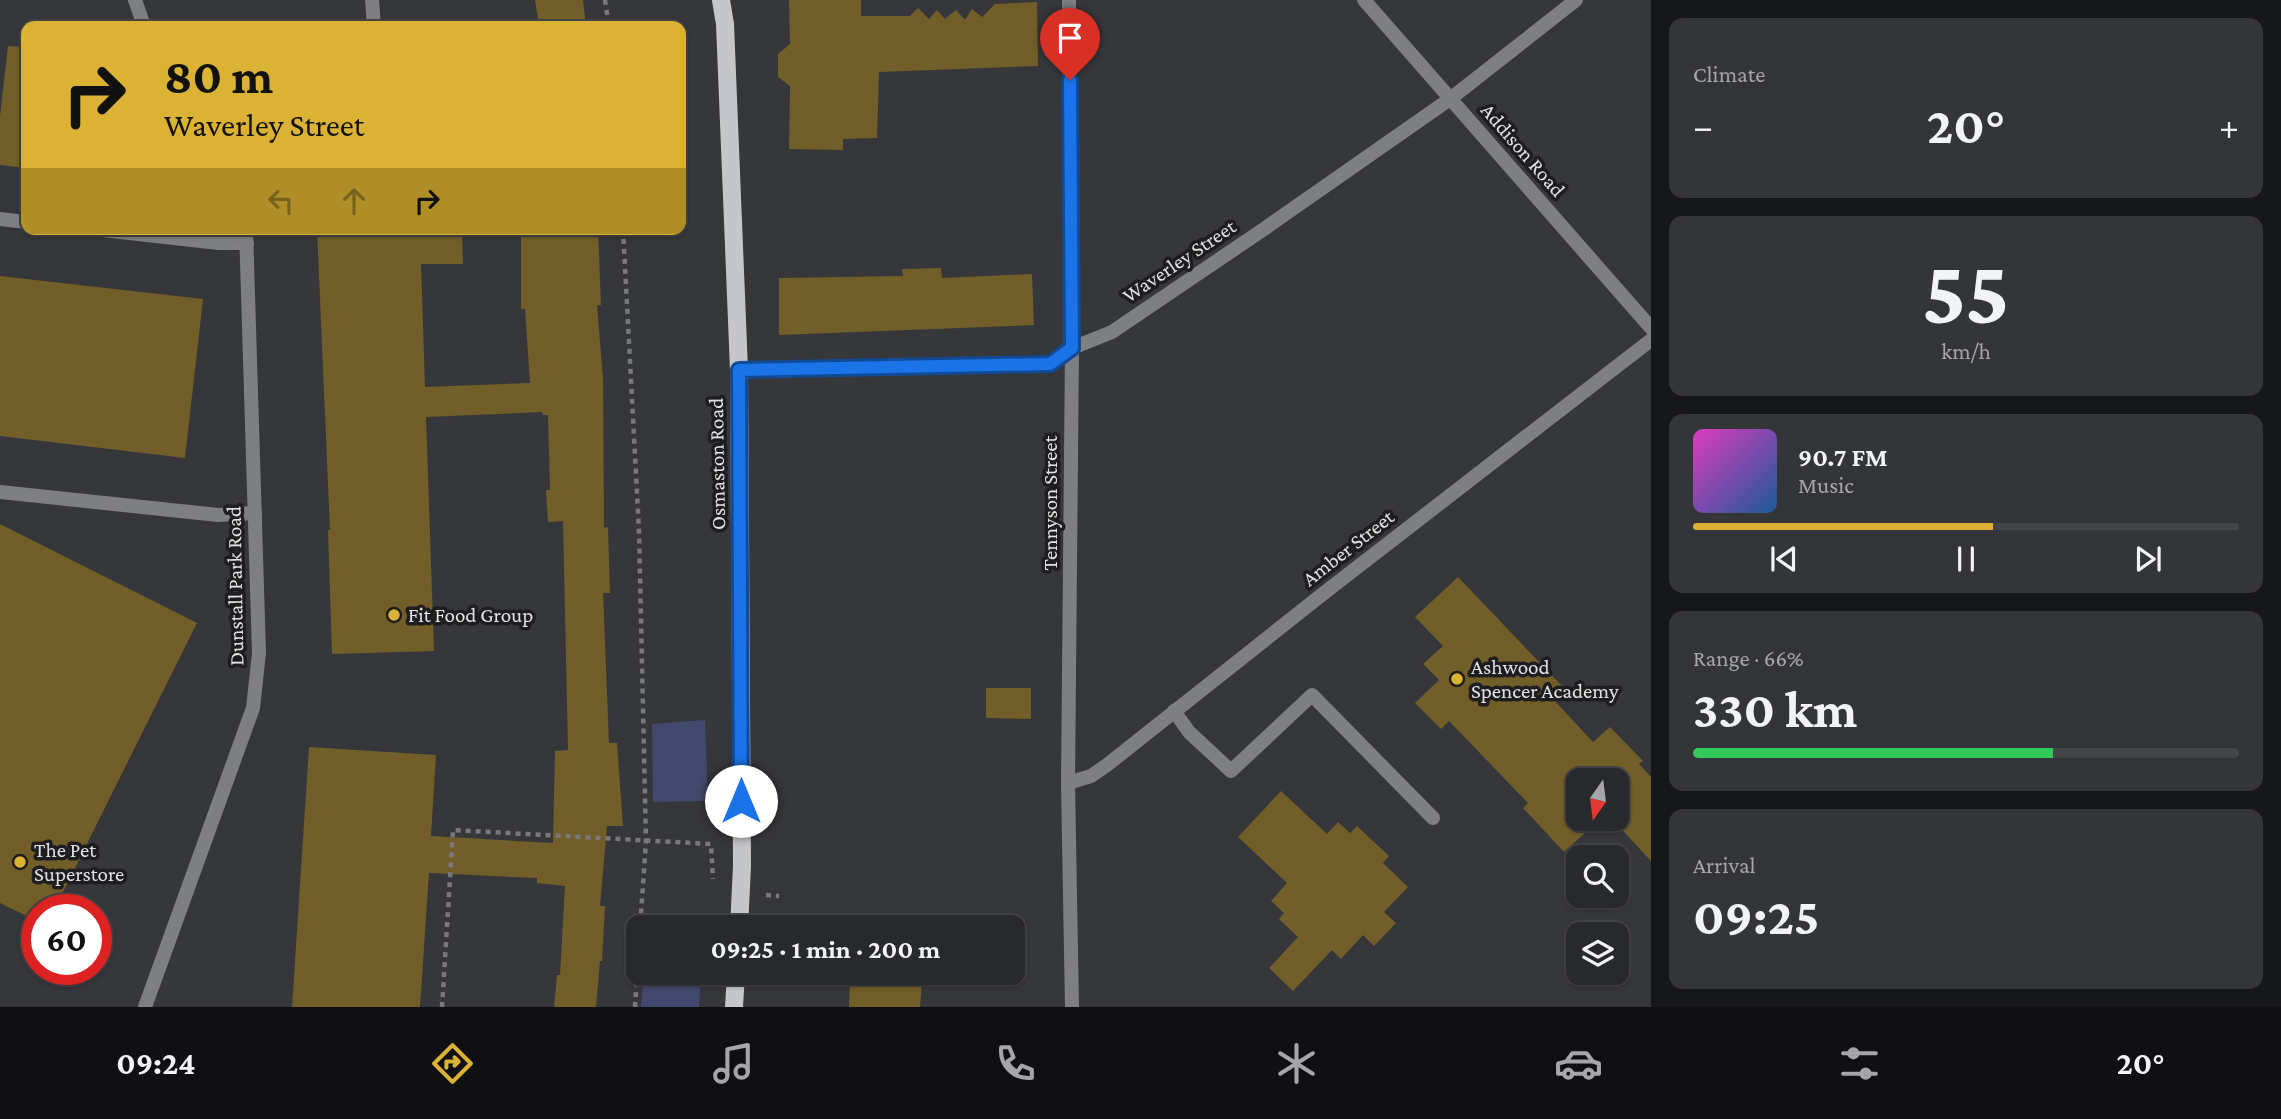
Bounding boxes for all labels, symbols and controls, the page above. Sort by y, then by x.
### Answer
pin [1040,8,1100,80]
icon: arrive [1051,19,1089,57]
icon: right [49,49,140,140]
text: 80 m [164,49,273,104]
text: Climate [1693,61,1765,87]
text: 20° [1927,96,2005,154]
street label: Addison Road [1476,98,1570,202]
text: − [1693,105,1713,147]
text: + [2219,105,2239,147]
text: Waverley Street [164,107,364,143]
icon: left [262,182,300,220]
icon: ahead [335,182,373,220]
icon: right [408,182,446,220]
street label: Waverley Street [1118,214,1241,308]
text: 55 [1922,241,2010,343]
text: km/h [1941,338,1991,364]
street label: Osmaston Road [704,398,730,530]
street label: Tennyson Street [1038,434,1062,570]
text: 90.7 FM [1798,443,1888,472]
text: Music [1798,472,1854,498]
street label: Amber Street [1297,504,1399,591]
street label: Dunstall Park Road [222,506,248,666]
icon: previous [1765,540,1803,578]
icon: pause [1947,540,1985,578]
icon: next [2129,540,2167,578]
place label: Fit Food Group [408,603,533,627]
marker: Fit Food Group [386,607,402,623]
text: Range · 66% [1693,645,1804,671]
place label: Ashwood Spencer Academy [1471,655,1619,703]
marker: Ashwood Spencer Academy [1449,671,1465,687]
text: 330 km [1693,680,1857,738]
position arrow [704,764,778,838]
north arrow [1566,768,1629,831]
map controls [1566,768,1629,985]
place label: The Pet Superstore [34,838,124,886]
button: search [1566,845,1629,908]
text: Arrival [1693,852,1756,878]
marker: The Pet Superstore [12,854,28,870]
text: 09:25 [1693,887,1819,945]
speed limit sign: 60 [21,894,112,985]
button: layers [1566,922,1629,985]
text: 09:25 · 1 min · 200 m [711,935,940,964]
icon: directions [428,1039,477,1088]
icon: music [709,1039,758,1088]
icon: phone [991,1039,1040,1088]
icon: climate [1272,1039,1321,1088]
icon: car [1554,1039,1603,1088]
icon: filters [1835,1039,1884,1088]
text: 09:24 [116,1045,196,1081]
text: 20° [2117,1045,2165,1081]

